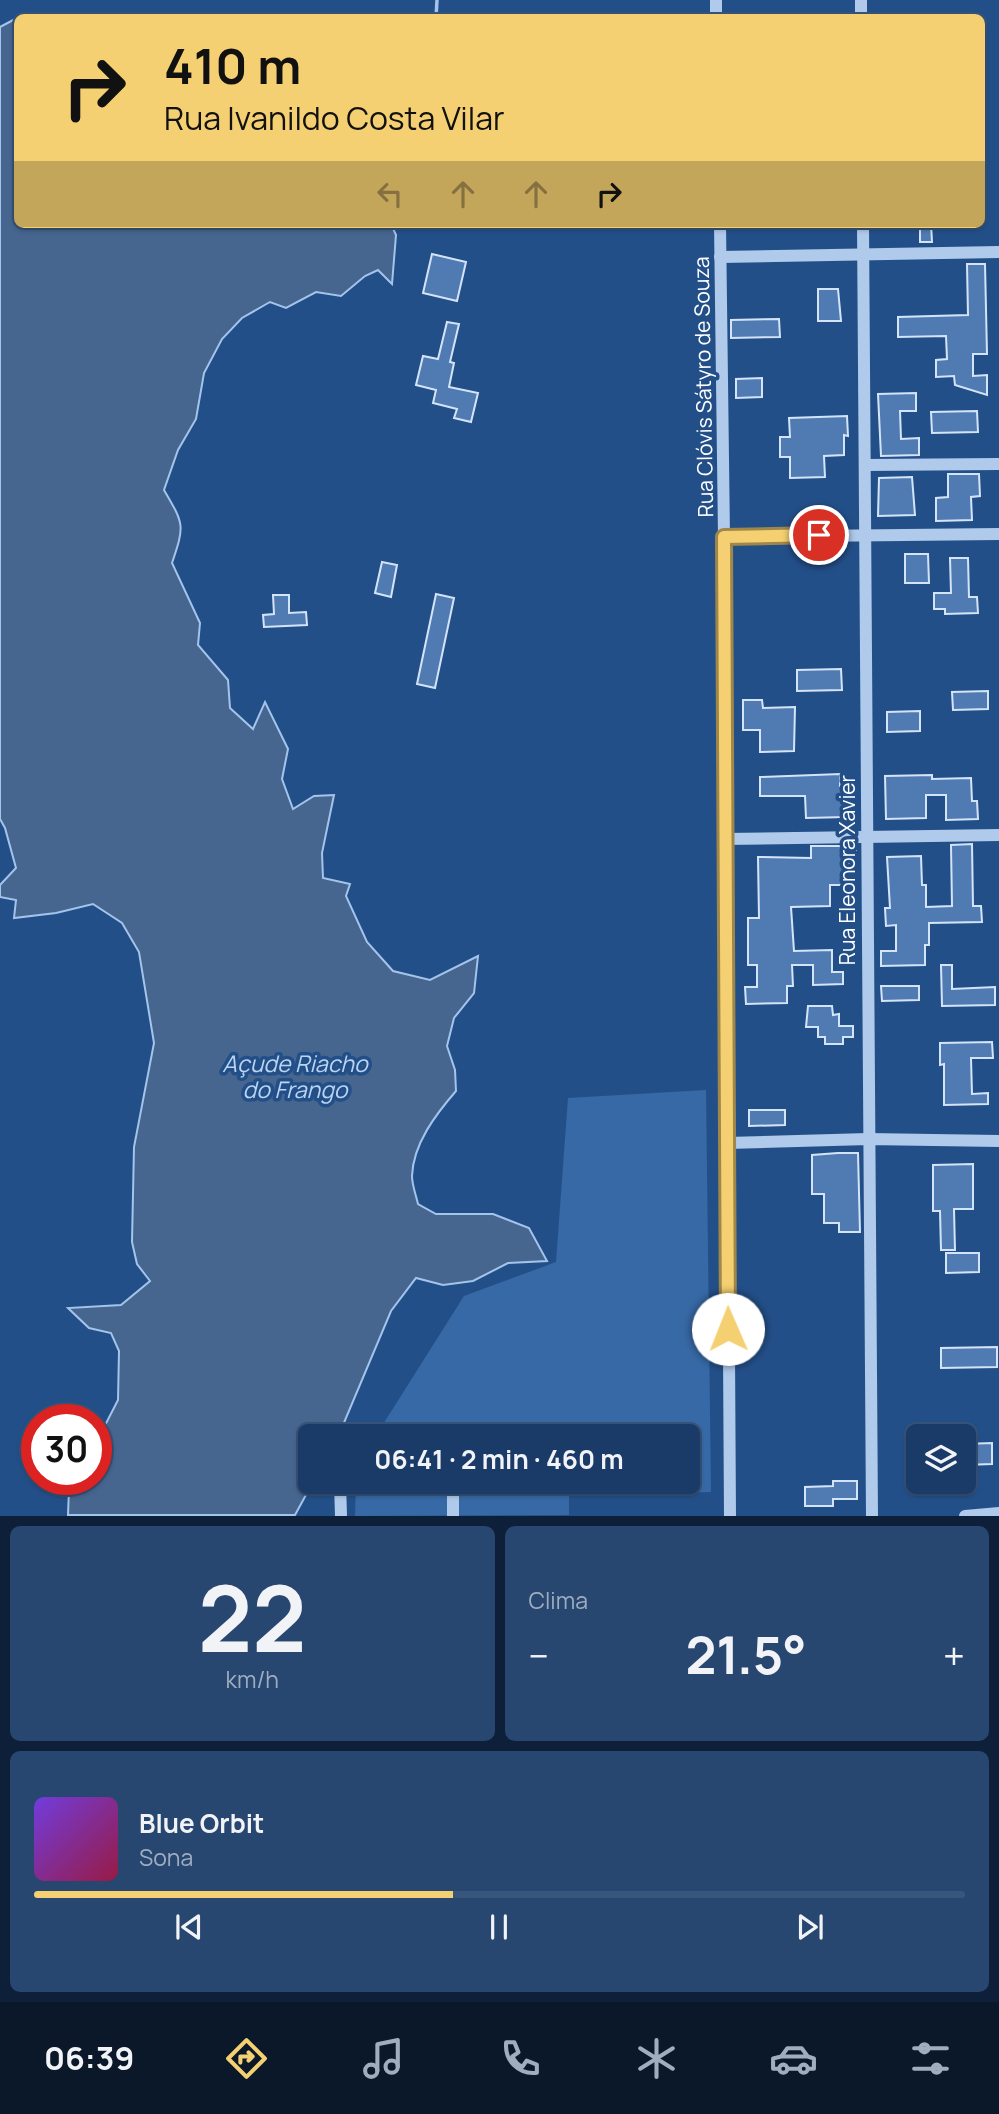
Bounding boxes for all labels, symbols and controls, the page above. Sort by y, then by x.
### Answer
text: 410 m [164,32,301,99]
icon: right [49,42,140,133]
text: Rua Ivanildo Costa Vilar [164,96,505,140]
icon: left [371,175,409,213]
icon: ahead [444,175,482,213]
icon: ahead [517,175,555,213]
icon: right [590,175,628,213]
street label: Rua Clóvis Sátyro de Souza [687,256,719,518]
pin [789,505,849,565]
icon: arrive [800,516,838,554]
street label: Rua Eleonora Xavier [833,774,861,965]
water label: Açude Riacho do Frango [222,1047,369,1105]
position arrow [691,1292,765,1366]
speed limit sign: 30 [21,1404,112,1495]
map controls [906,1424,976,1494]
button: layers [906,1424,976,1494]
text: 06:41 · 2 min · 460 m [374,1441,624,1477]
text: 22 [198,1555,306,1679]
text: Clima [529,1584,588,1616]
text: 21.5° [685,1619,807,1690]
text: − [529,1629,549,1681]
text: + [943,1629,965,1681]
text: km/h [226,1663,279,1695]
text: Blue Orbit [139,1805,264,1841]
text: Sona [139,1841,193,1873]
icon: previous [170,1908,208,1946]
icon: pause [480,1908,518,1946]
icon: next [791,1908,829,1946]
icon: directions [222,2034,271,2083]
icon: music [359,2034,408,2083]
icon: phone [496,2034,545,2083]
icon: climate [632,2034,681,2083]
icon: car [769,2034,818,2083]
icon: filters [906,2034,955,2083]
text: 06:39 [44,2036,134,2080]

